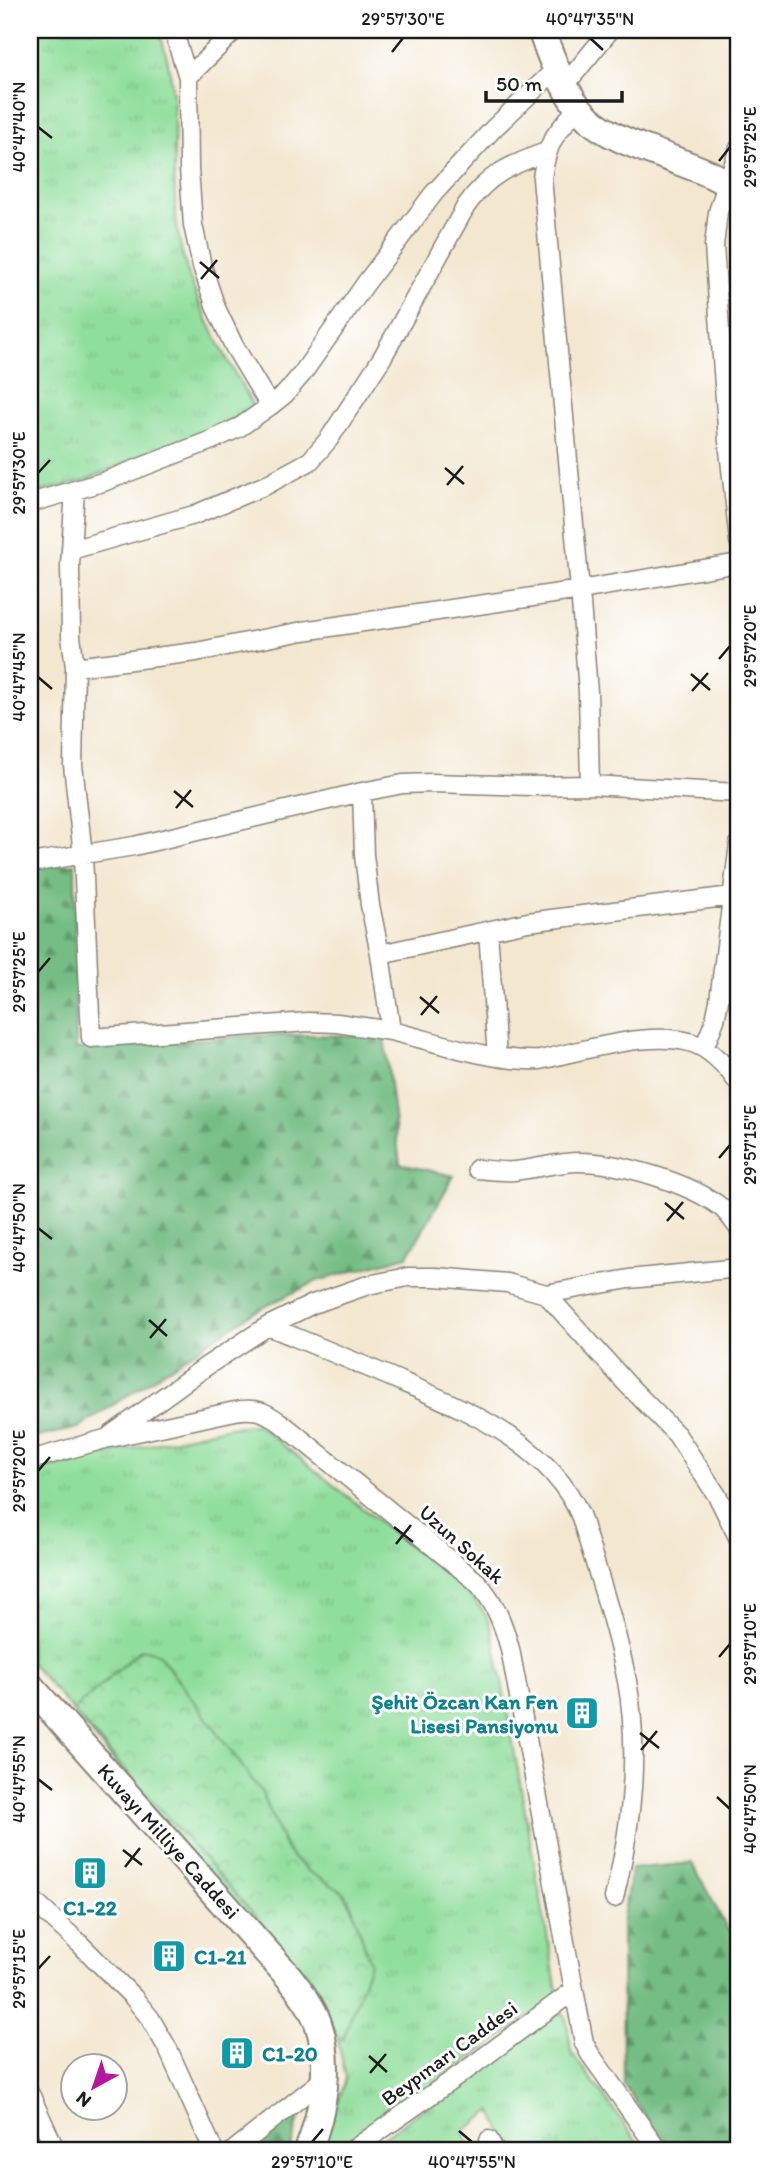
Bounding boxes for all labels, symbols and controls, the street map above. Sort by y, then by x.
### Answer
text: 29°57'30"E [361,8,445,30]
text: 40°47'35"N [546,8,634,30]
scale bar [486,60,622,104]
text: 50 m [496,71,543,96]
text: 40°47'40"N [8,82,30,172]
text: 29°57'25"E [739,106,761,188]
text: 29°57'30"E [8,431,30,515]
text: 29°57'20"E [739,604,761,687]
text: 40°47'45"N [8,632,30,722]
text: 29°57'25"E [8,931,30,1013]
text: 29°57'15"E [739,1105,761,1185]
text: 40°47'50"N [8,1183,30,1273]
text: 29°57'20"E [8,1429,30,1512]
street label: Uzun Sokak [414,1499,510,1589]
text: 29°57'10"E [739,1603,761,1685]
place label: Şehit Özcan Kan Fen Lisesi Pansiyonu [372,1689,558,1739]
building icon: Şehit Özcan Kan Fen Lisesi Pansiyonu [563,1694,601,1732]
text: 40°47'55"N [8,1735,30,1823]
street label: Kuvayı Milliye Caddesi [93,1758,245,1924]
text: 40°47'50"N [739,1764,761,1854]
building icon: C1-22 [71,1854,109,1892]
place label: C1-22 [63,1895,117,1920]
text: 29°57'15"E [8,1929,30,2009]
building icon: C1-21 [150,1937,188,1975]
place label: C1-21 [194,1944,247,1969]
street label: Beypınarı Caddesi [376,1995,522,2111]
building icon: C1-20 [218,2034,256,2072]
place label: C1-20 [262,2041,318,2066]
north arrow [60,2052,130,2122]
text: N [71,2087,96,2113]
text: 29°57'10"E [271,2151,353,2173]
text: 40°47'55"N [428,2151,516,2173]

